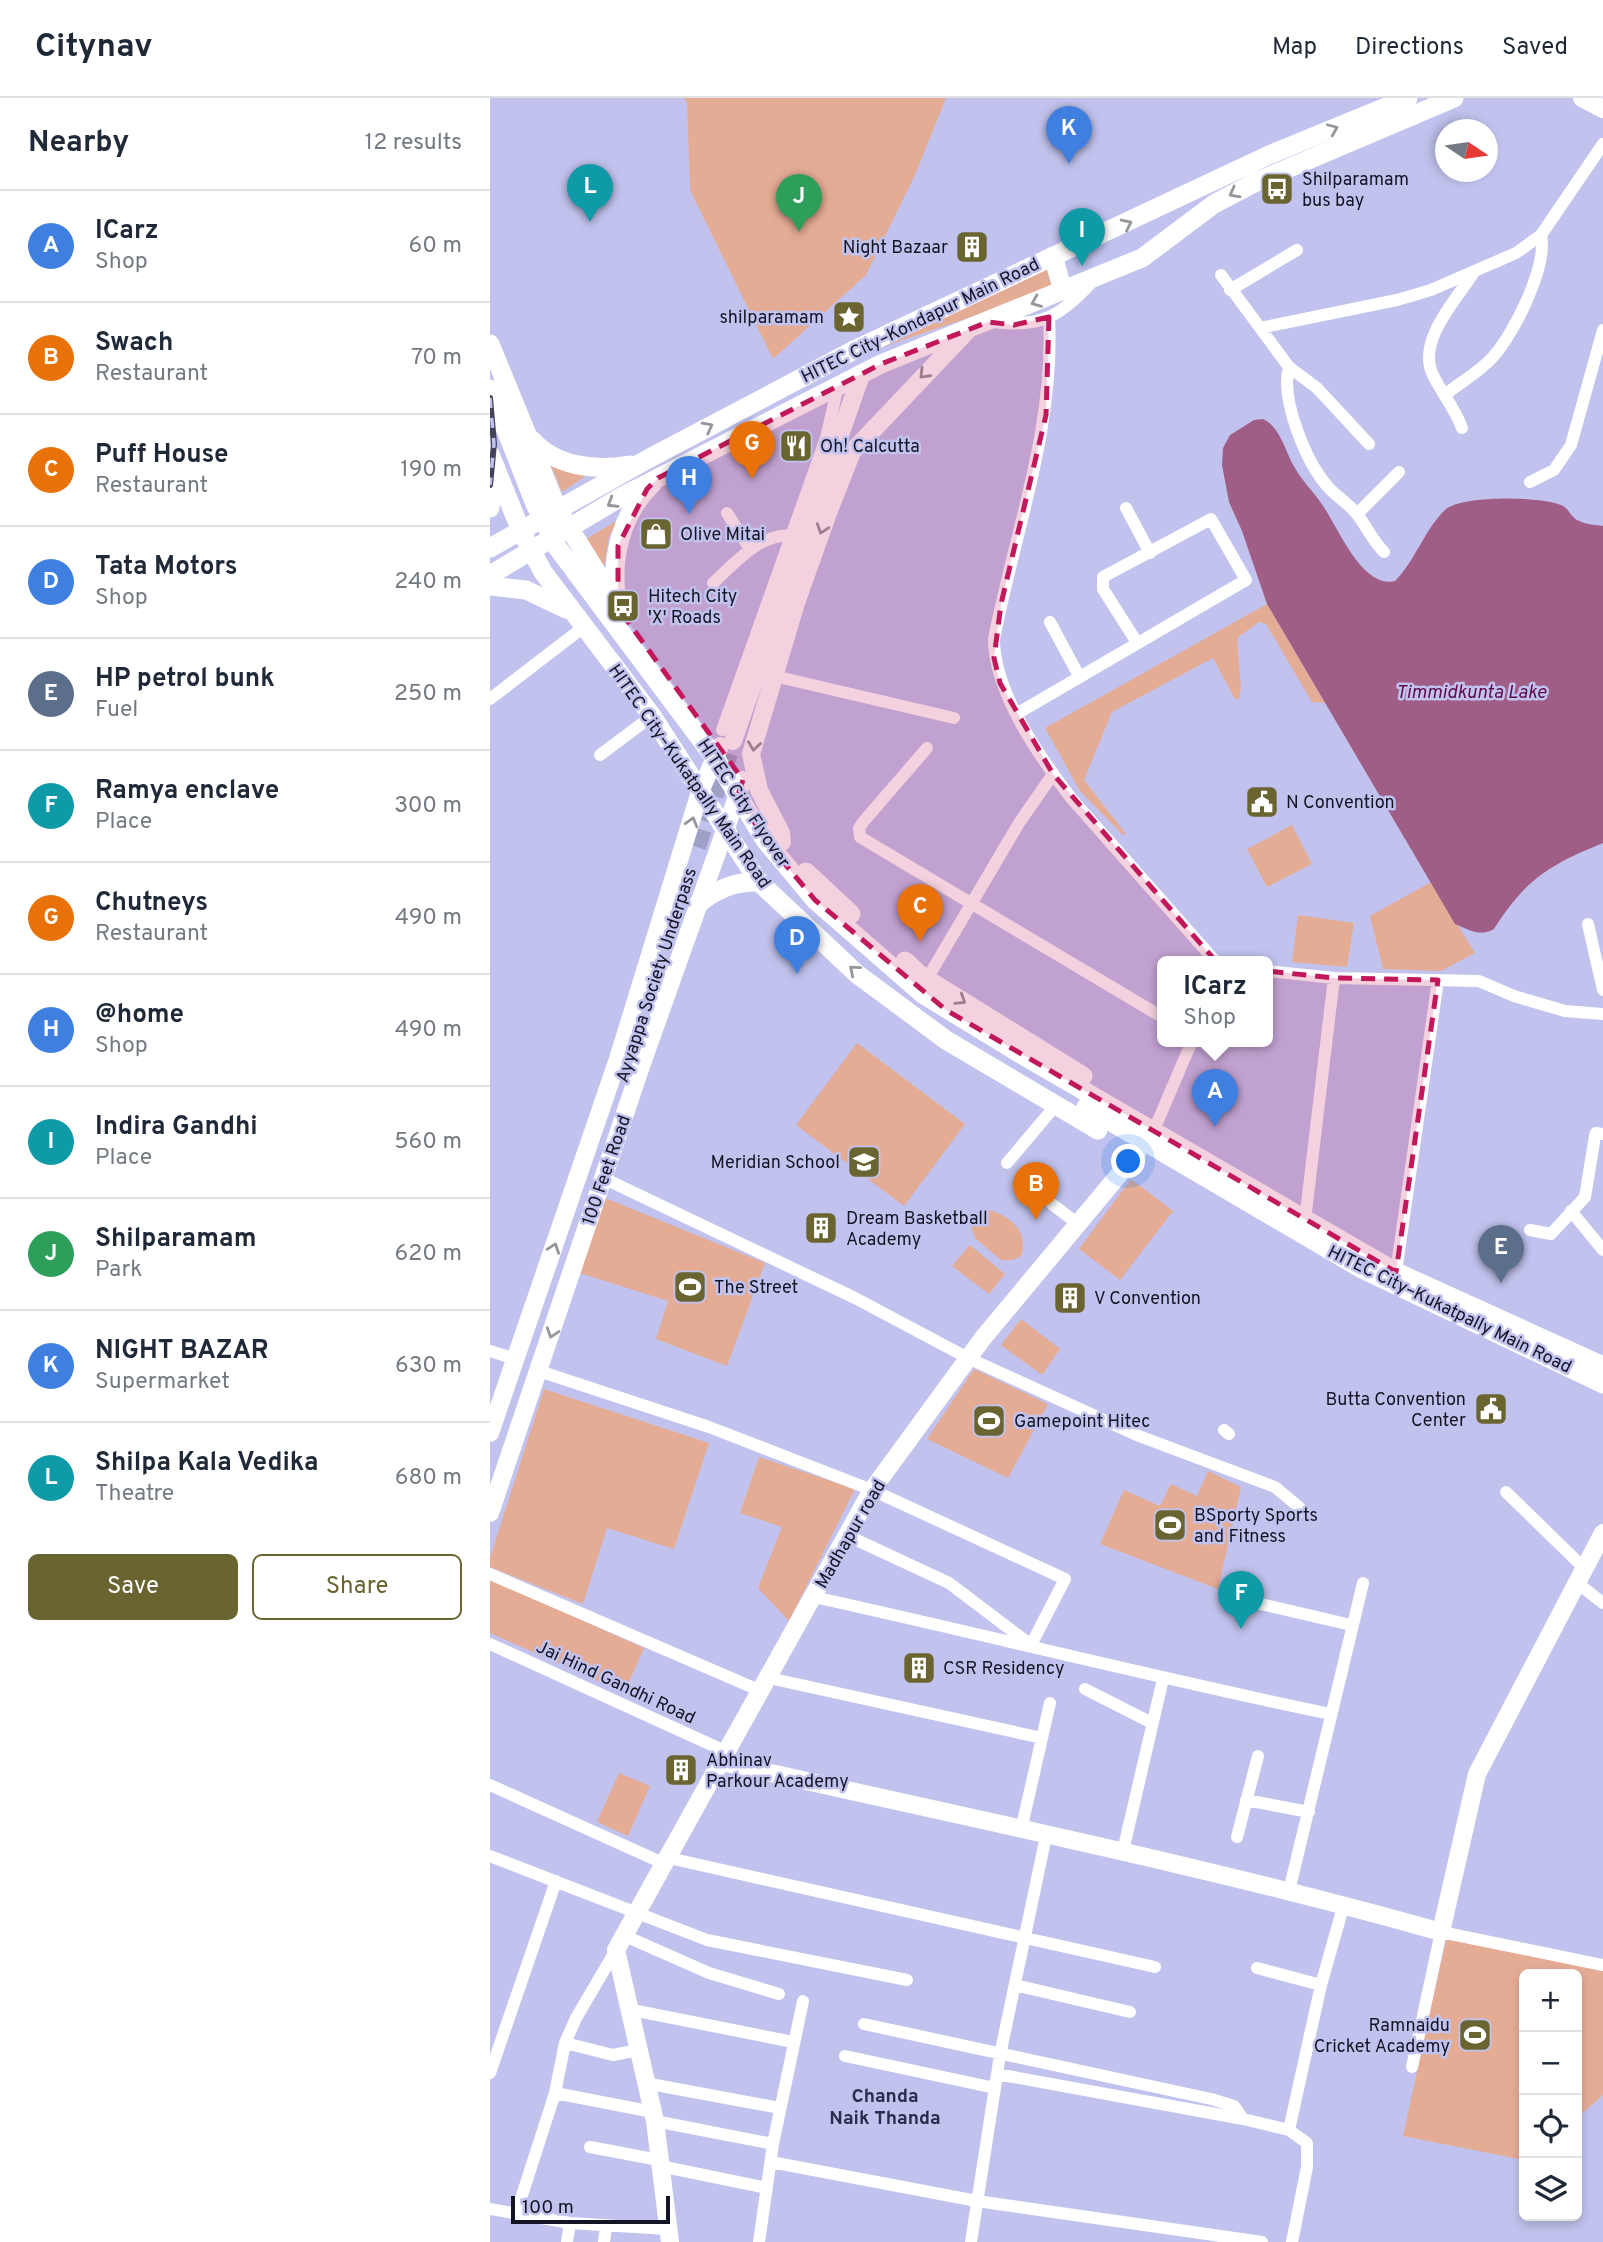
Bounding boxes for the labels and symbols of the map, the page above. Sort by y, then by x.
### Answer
pin: K [1046,106,1092,164]
north arrow [1435,119,1498,182]
one-way arrow [1326,123,1338,137]
pin: L [567,164,613,222]
place label: Shilparamam bus bay [1302,169,1409,213]
bus stop icon: Shilparamam bus bay [1258,170,1296,208]
pin: J [776,174,822,232]
one-way arrow [1229,185,1241,199]
pin: I [1059,208,1105,266]
one-way arrow [1120,219,1132,233]
building icon: Night Bazaar [953,228,991,266]
place label: Night Bazaar [843,237,948,260]
street label: HITEC City–Kondapur Main Road [798,253,1044,389]
one-way arrow [1031,294,1043,308]
place icon: shilparamam [830,298,868,336]
place label: shilparamam [719,307,824,330]
one-way arrow [919,366,932,379]
pin: G [729,421,775,479]
one-way arrow [701,422,713,435]
restaurant icon: Oh! Calcutta [777,427,815,465]
place label: Oh! Calcutta [820,436,920,459]
pin: H [666,456,712,514]
one-way arrow [606,494,619,507]
shop icon: Olive Mitai [637,515,675,553]
one-way arrow [816,523,830,535]
place label: Olive Mitai [680,524,765,547]
place label: Hitech City 'X' Roads [648,586,737,630]
bus stop icon: Hitech City 'X' Roads [604,587,642,625]
street label: HITEC City–Kukatpally Main Road [602,660,775,894]
water label: Timmidkunta Lake [1396,681,1546,705]
street label: HITEC City Flyover [691,735,794,873]
one-way arrow [747,740,762,752]
public building icon: N Convention [1243,783,1281,821]
place label: N Convention [1286,792,1395,815]
one-way arrow [683,816,698,828]
street label: Ayyappa Society Underpass [612,865,703,1086]
pin: C [897,884,943,942]
pin: D [774,916,820,974]
one-way arrow [849,966,862,978]
one-way arrow [954,992,967,1005]
pin: A [1192,1069,1238,1127]
street label: 100 Feet Road [578,1112,637,1229]
school or university icon: Meridian School [845,1143,883,1181]
your location [1111,1144,1145,1178]
place label: Meridian School [710,1152,840,1175]
pin: B [1013,1162,1059,1220]
place label: Dream Basketball Academy [846,1208,988,1252]
building icon: Dream Basketball Academy [802,1209,840,1247]
pin: E [1478,1225,1524,1283]
street label: HITEC City–Kukatpally Main Road [1325,1240,1575,1378]
one-way arrow [546,1242,560,1254]
sports icon: The Street [671,1268,709,1306]
place label: The Street [714,1277,798,1300]
building icon: V Convention [1051,1279,1089,1317]
place label: V Convention [1094,1288,1201,1311]
one-way arrow [545,1327,560,1339]
place label: Butta Convention Center [1325,1389,1466,1433]
public building icon: Butta Convention Center [1472,1390,1510,1428]
sports icon: Gamepoint Hitec [970,1402,1008,1440]
place label: Gamepoint Hitec [1014,1411,1150,1434]
street label: Madhapur road [811,1476,892,1593]
place label: BSporty Sports and Fitness [1194,1505,1318,1549]
sports icon: BSporty Sports and Fitness [1151,1506,1189,1544]
pin: F [1218,1571,1264,1629]
street label: Jai Hind Gandhi Road [532,1636,699,1730]
building icon: CSR Residency [900,1649,938,1687]
place label: CSR Residency [943,1658,1065,1681]
place label: Abhinav Parkour Academy [706,1750,849,1794]
building icon: Abhinav Parkour Academy [662,1751,700,1789]
place label: Ramnaidu Cricket Academy [1314,2015,1450,2059]
sports icon: Ramnaidu Cricket Academy [1456,2016,1494,2054]
district label: Chanda Naik Thanda [829,2085,941,2131]
scale bar [511,2193,670,2225]

